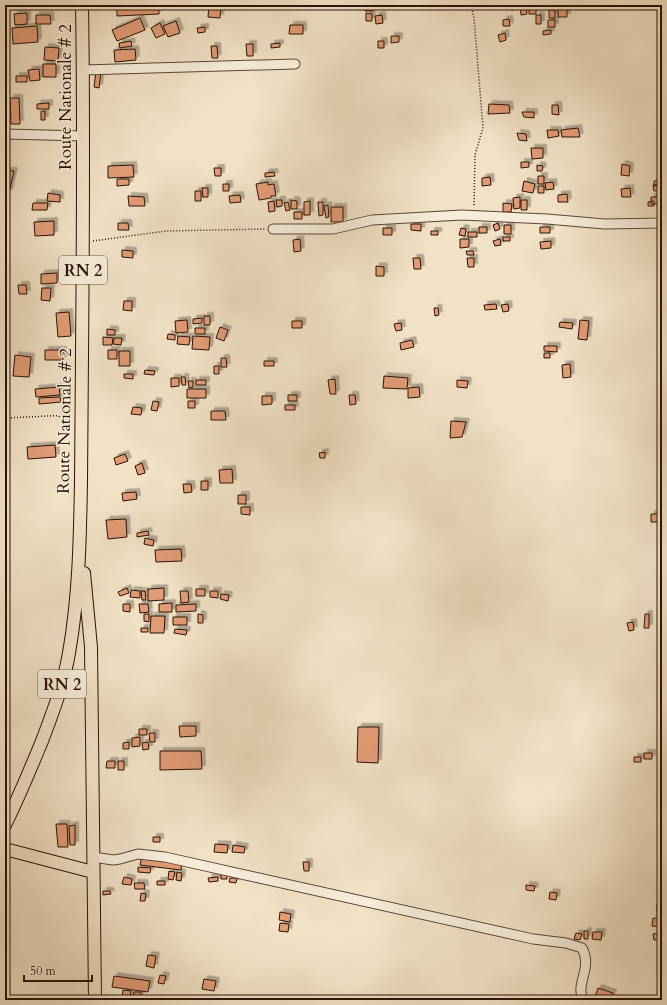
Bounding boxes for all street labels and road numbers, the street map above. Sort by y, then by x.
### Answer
street label: Route Nationale # 2 [54,24,77,170]
road number: RN 2 [59,256,107,284]
street label: Route Nationale # 2 [52,348,77,494]
road number: RN 2 [38,670,86,698]

